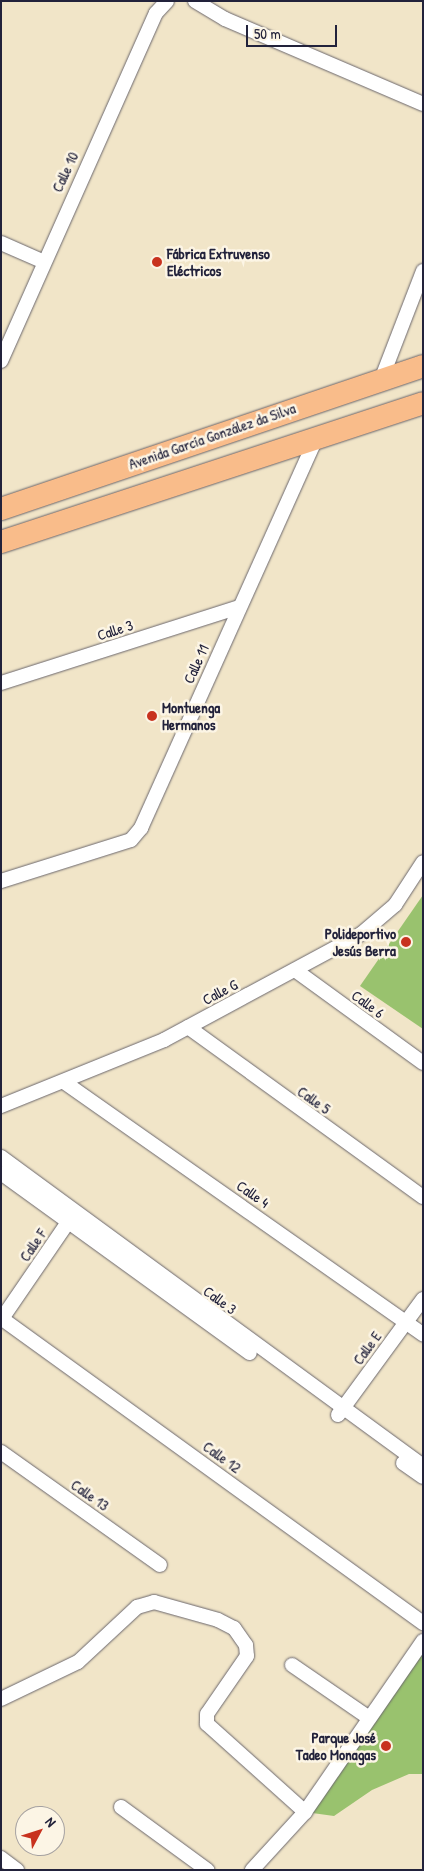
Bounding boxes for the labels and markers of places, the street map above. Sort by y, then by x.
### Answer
place label: Fábrica Extruvenso Eléctricos [167,244,270,279]
marker: Fábrica Extruvenso Eléctricos [151,256,163,268]
place label: Montuenga Hermanos [162,698,220,733]
marker: Montuenga Hermanos [146,710,158,722]
place label: Polideportivo Jesús Berra [325,924,396,959]
marker: Polideportivo Jesús Berra [400,936,412,948]
place label: Parque José Tadeo Monagas [296,1728,376,1763]
marker: Parque José Tadeo Monagas [380,1740,392,1752]

